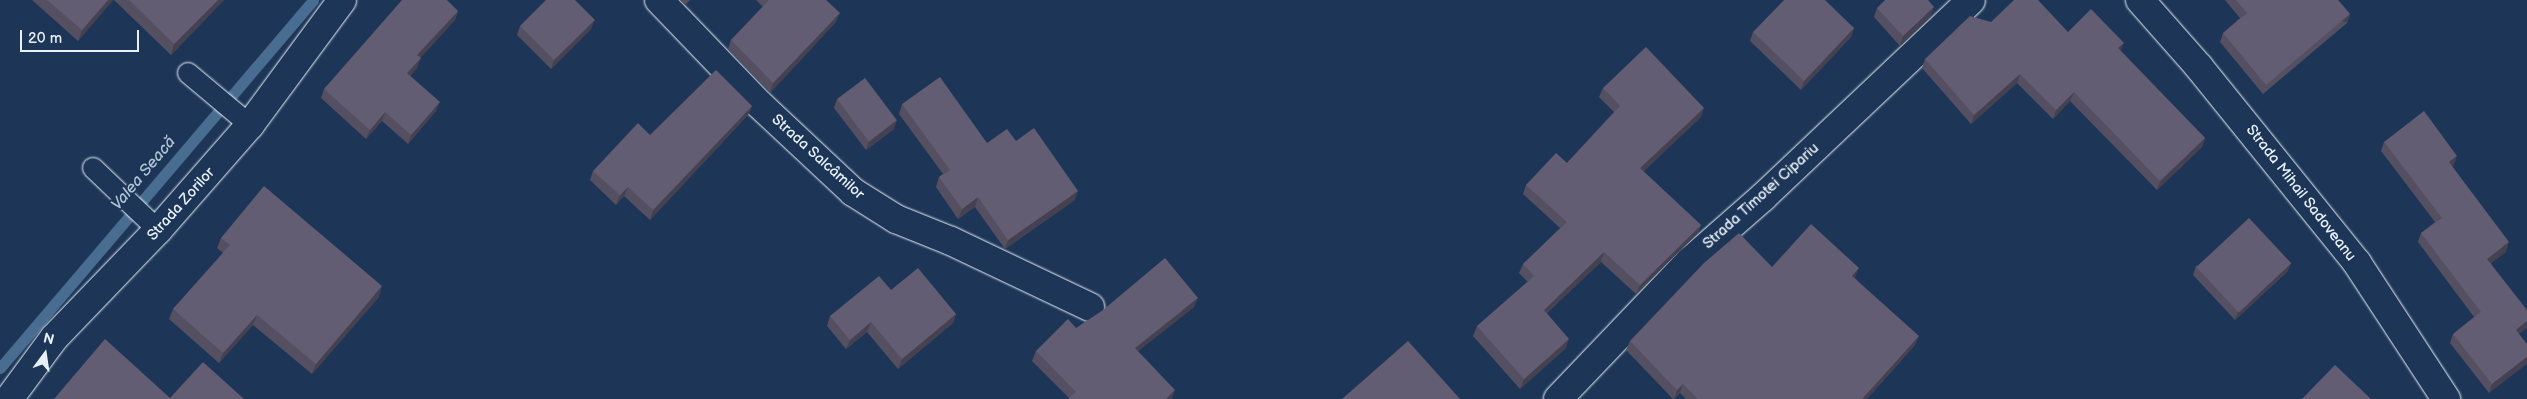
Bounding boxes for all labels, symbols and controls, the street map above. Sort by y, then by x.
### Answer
scale bar [22,20,141,52]
text: 20 m [28,29,62,48]
street label: Strada Salcâmilor [768,111,868,203]
street label: Strada Mihail Sadoveanu [2242,121,2360,265]
water label: Valea Seacă [108,133,180,215]
street label: Strada Timotei Cipariu [1699,139,1823,253]
street label: Strada Zorilor [143,164,219,244]
north arrow [20,329,70,379]
text: N [42,329,56,348]

